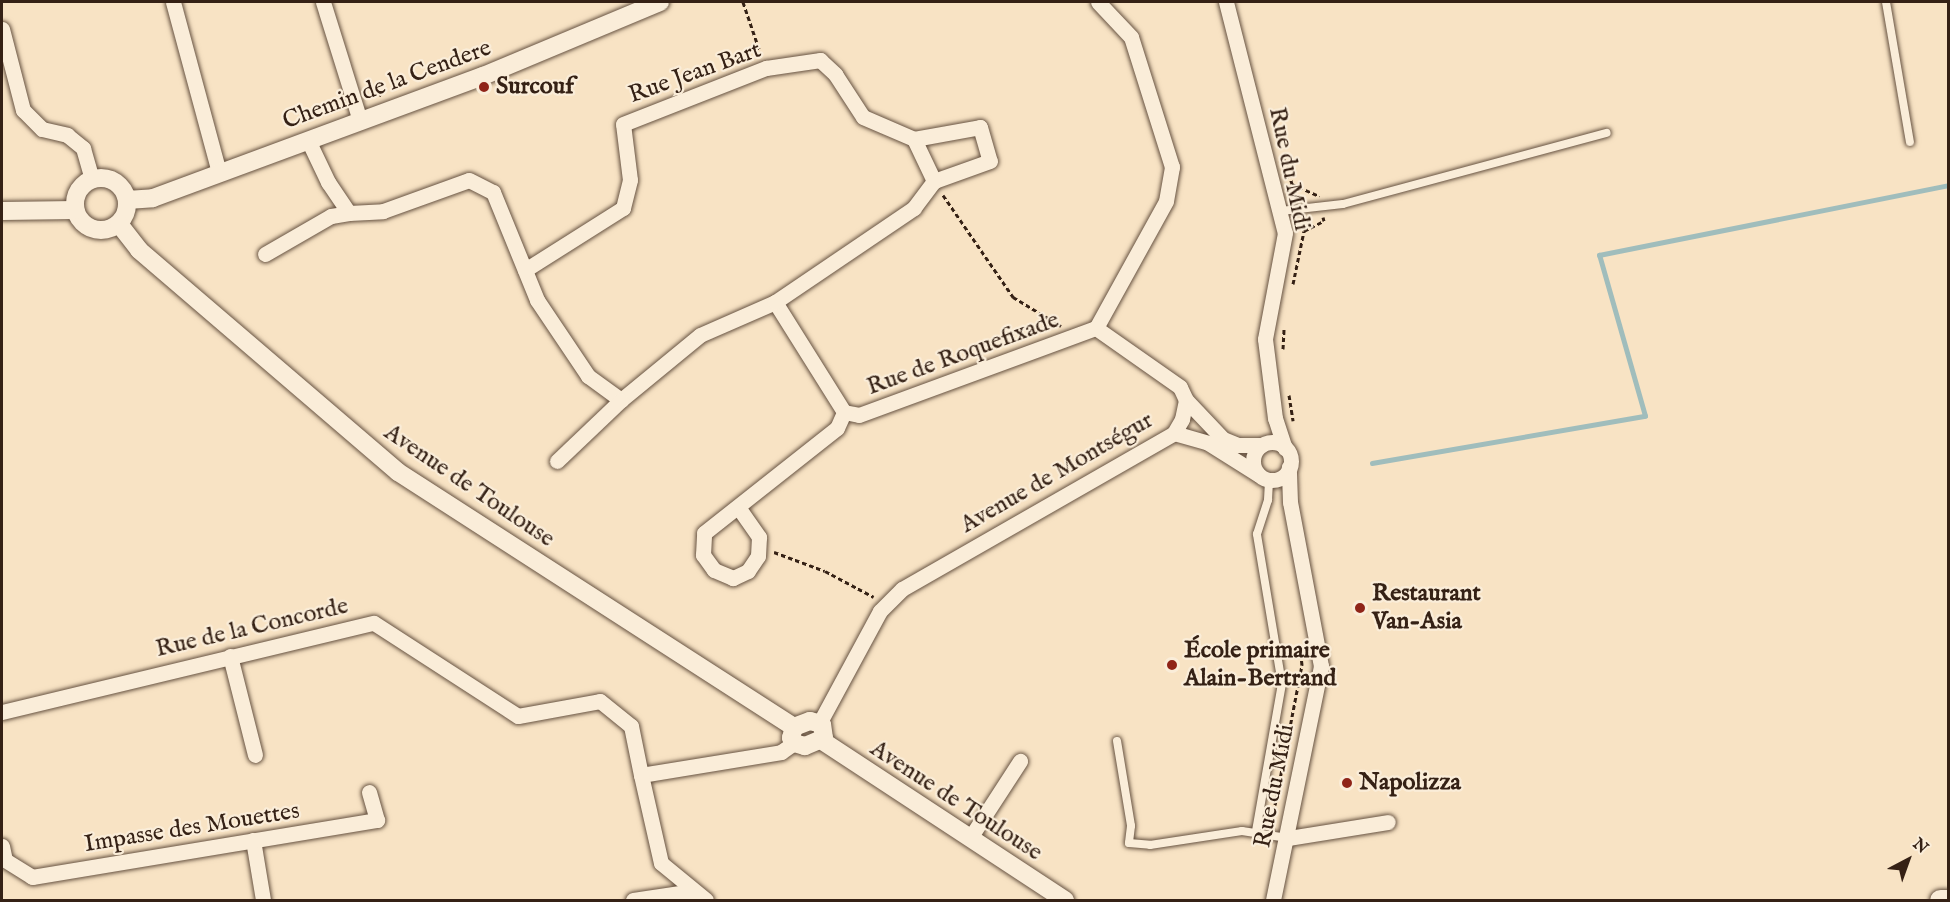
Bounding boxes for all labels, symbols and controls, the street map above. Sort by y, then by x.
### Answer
street label: Chemin de la Cendere [279,34,495,136]
street label: Rue Jean Bart [625,36,765,110]
place label: Surcouf [496,73,574,101]
marker: Surcouf [477,80,491,94]
street label: Rue du Midi [1262,105,1316,233]
street label: Rue de Roquefixade [863,306,1063,402]
street label: Avenue de Montségur [956,406,1158,540]
street label: Avenue de Toulouse [378,418,560,554]
place label: Restaurant Van-Asia [1372,580,1481,636]
street label: Rue de la Concorde [153,592,351,664]
marker: Restaurant Van-Asia [1353,601,1367,615]
place label: École primaire Alain-Bertrand [1184,637,1336,693]
marker: École primaire Alain-Bertrand [1165,658,1179,672]
street label: Rue du Midi [1249,722,1301,850]
street label: Avenue de Toulouse [865,735,1047,867]
place label: Napolizza [1359,769,1461,797]
marker: Napolizza [1340,776,1354,790]
street label: Impasse des Mouettes [82,797,302,859]
north arrow [1878,830,1938,890]
text: N [1908,834,1932,859]

